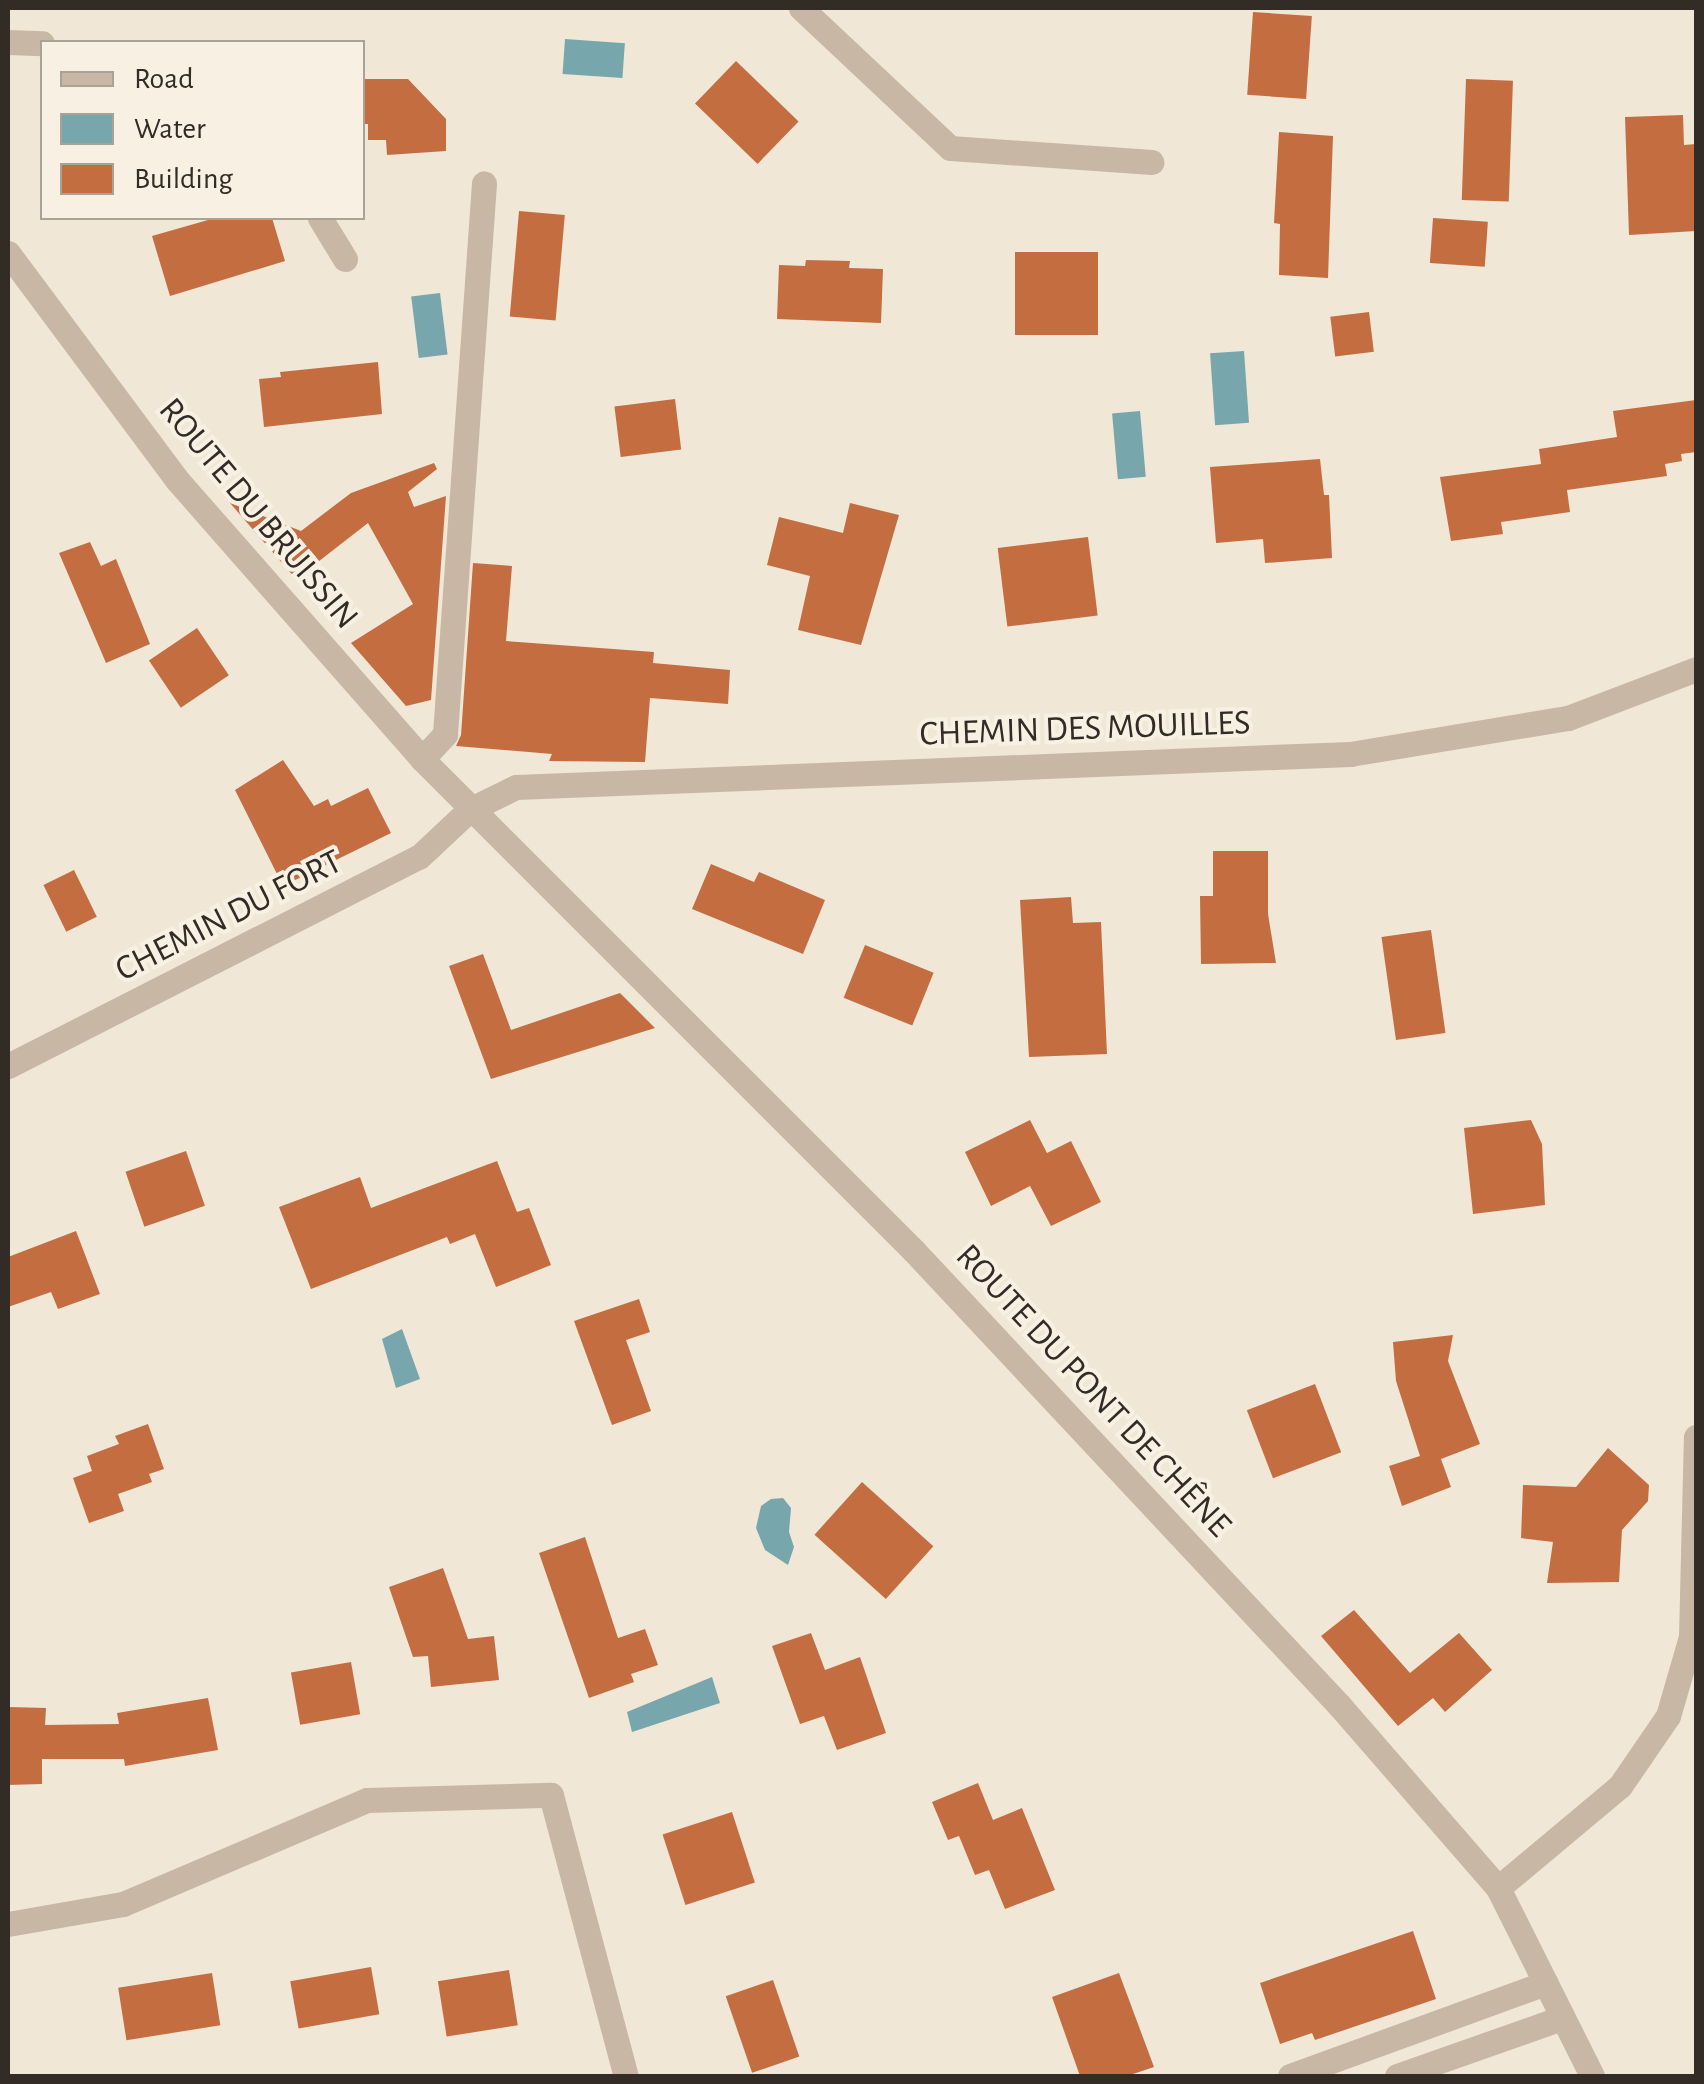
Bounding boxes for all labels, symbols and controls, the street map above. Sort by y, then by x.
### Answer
legend [40,40,365,220]
text: Road [134,64,194,94]
text: Water [134,114,206,144]
text: Building [134,164,233,194]
street label: ROUTE DU BRUISSIN [149,390,367,638]
street label: CHEMIN DES MOUILLES [919,702,1251,756]
street label: CHEMIN DU FORT [109,841,349,991]
street label: ROUTE DU PONT DE CHÊNE [946,1236,1240,1546]

